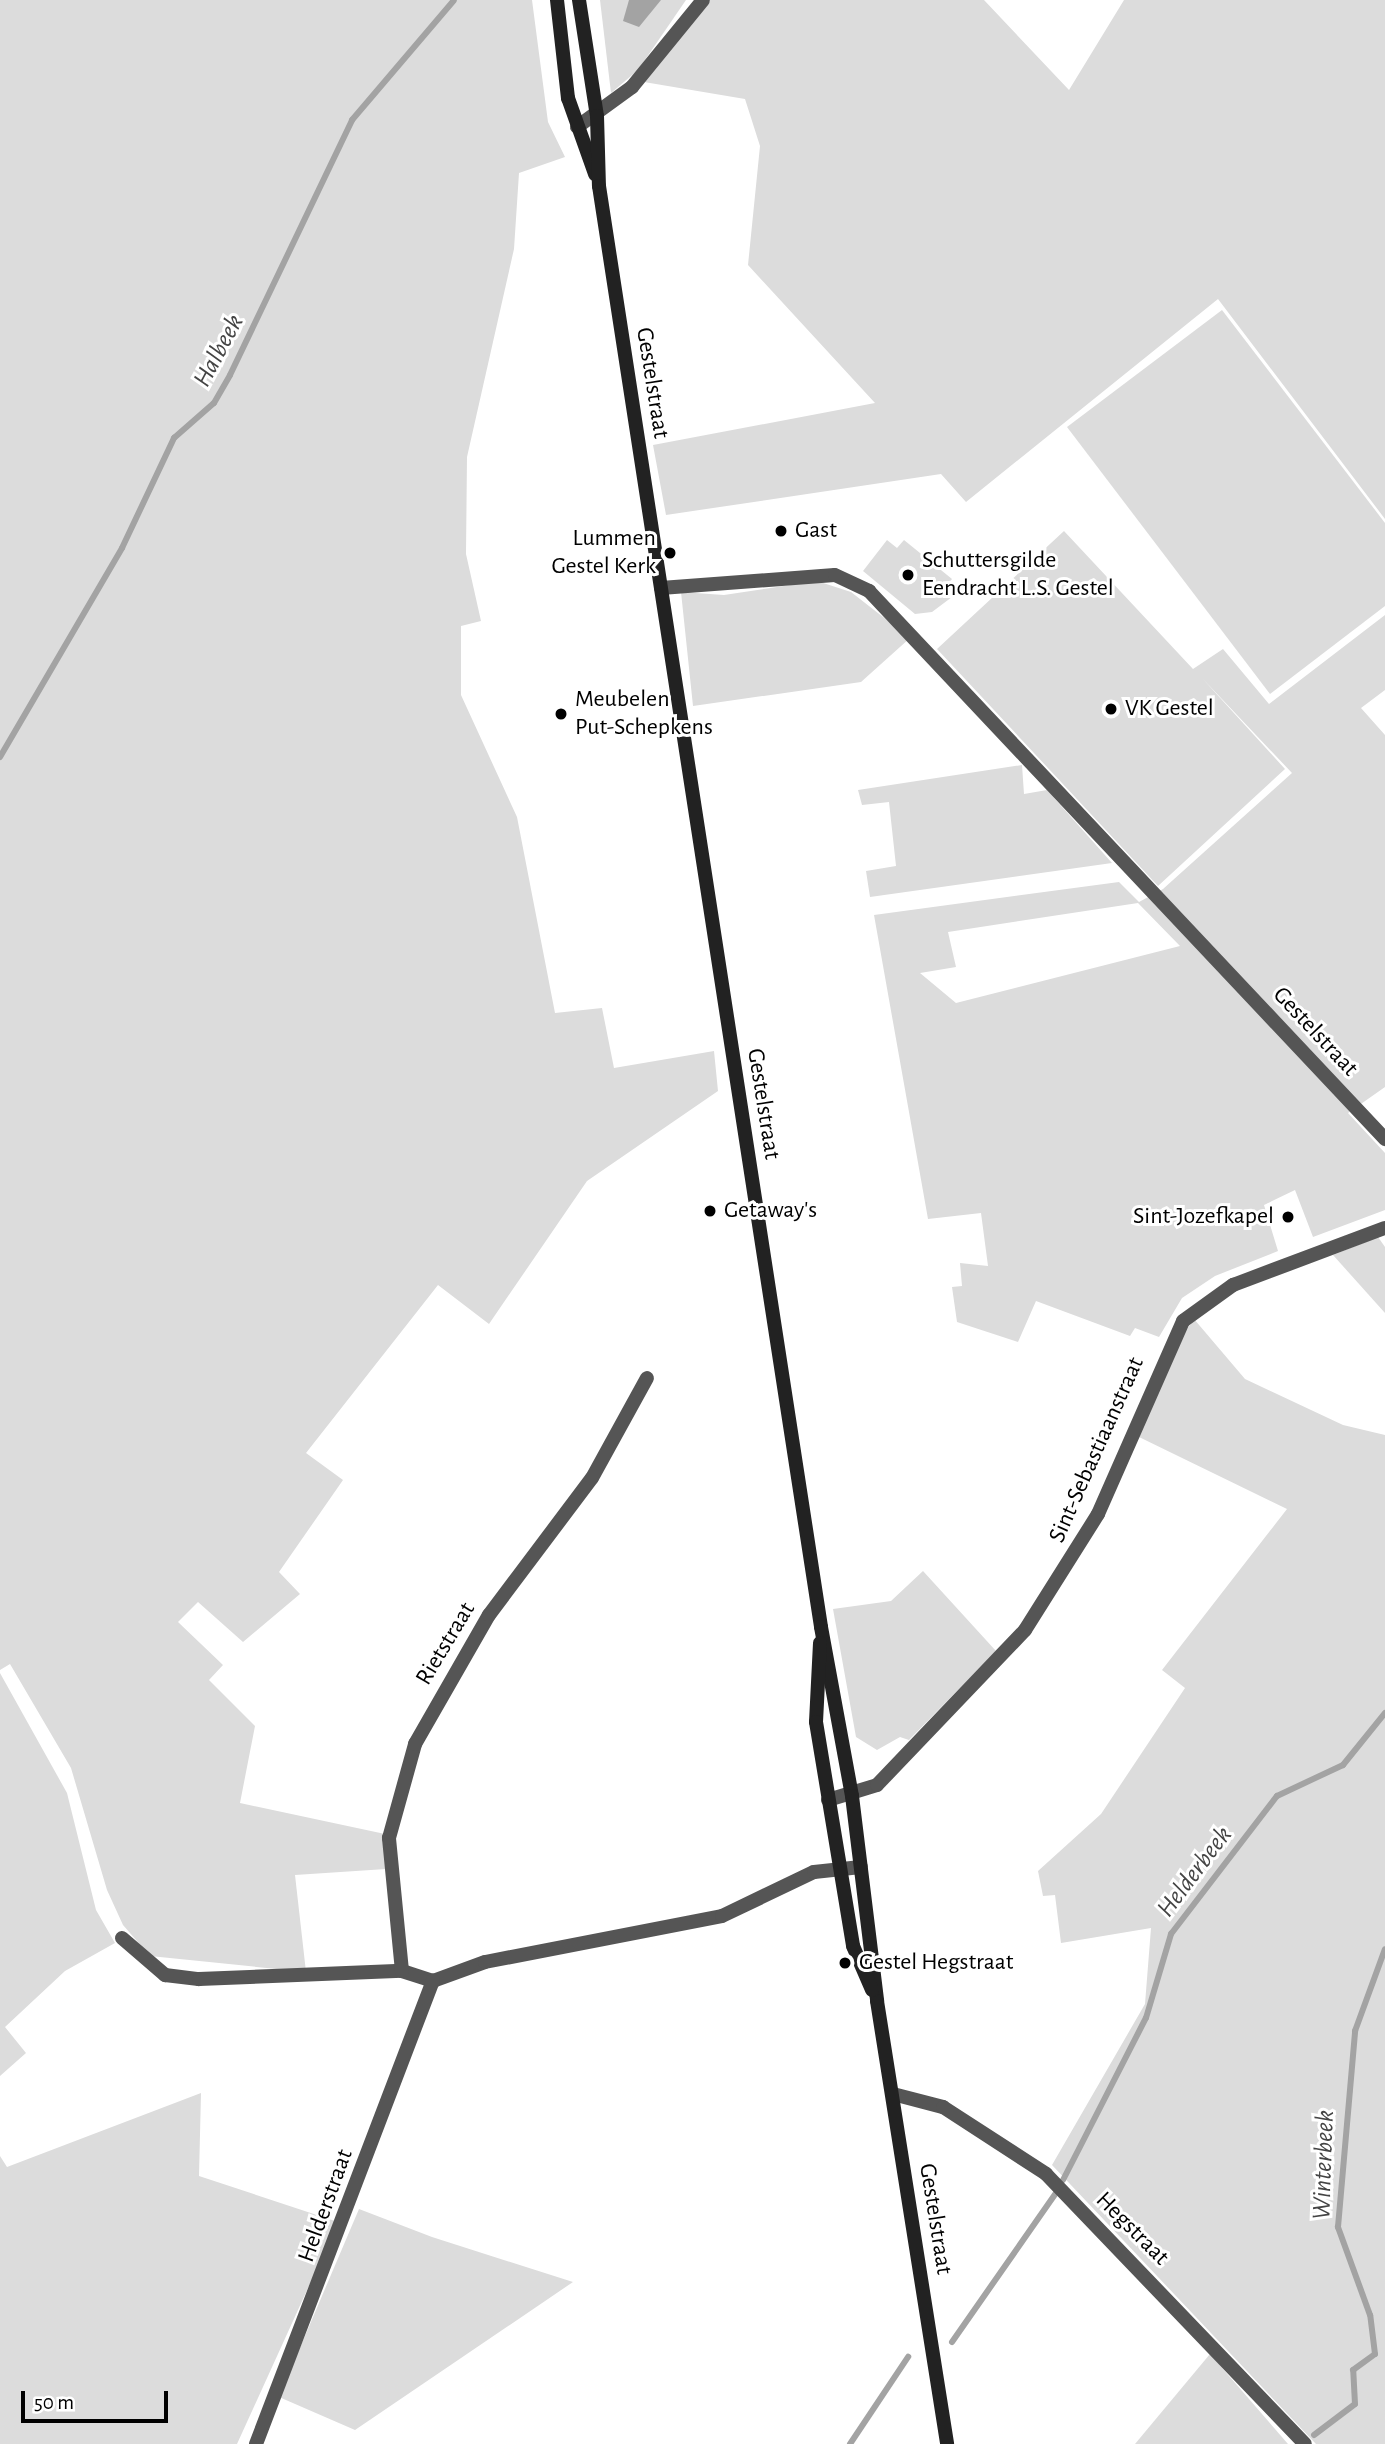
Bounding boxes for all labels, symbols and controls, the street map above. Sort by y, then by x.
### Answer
water label: Halbeek [187,309,251,393]
street label: Gestelstraat [629,325,675,441]
place label: Gast [795,517,837,545]
marker: Gast [773,523,789,539]
place label: Lummen Gestel Kerk [552,525,656,581]
marker: Lummen Gestel Kerk [662,545,678,561]
place label: Schuttersgilde Eendracht L.S. Gestel [922,547,1114,603]
marker: Schuttersgilde Eendracht L.S. Gestel [900,567,916,583]
place label: Meubelen Put-Schepkens [575,686,713,742]
place label: VK Gestel [1125,695,1214,723]
marker: VK Gestel [1103,701,1119,717]
marker: Meubelen Put-Schepkens [553,706,569,722]
street label: Gestelstraat [1266,981,1364,1083]
street label: Gestelstraat [740,1046,786,1162]
place label: Getaway's [724,1197,817,1225]
marker: Getaway's [702,1203,718,1219]
place label: Sint-Jozefkapel [1133,1203,1274,1231]
marker: Sint-Jozefkapel [1280,1209,1296,1225]
street label: Sint-Sebastiaanstraat [1043,1353,1151,1547]
street label: Rietstraat [410,1597,482,1691]
water label: Helderbeek [1151,1820,1239,1924]
place label: Gestel Hegstraat [859,1949,1013,1977]
marker: Gestel Hegstraat [837,1955,853,1971]
water label: Winterbeek [1306,2110,1342,2220]
street label: Helderstraat [292,2146,360,2266]
street label: Gestelstraat [912,2161,958,2277]
street label: Hegstraat [1089,2186,1175,2272]
scale bar [24,2378,172,2422]
text: 50 m [34,2392,74,2413]

